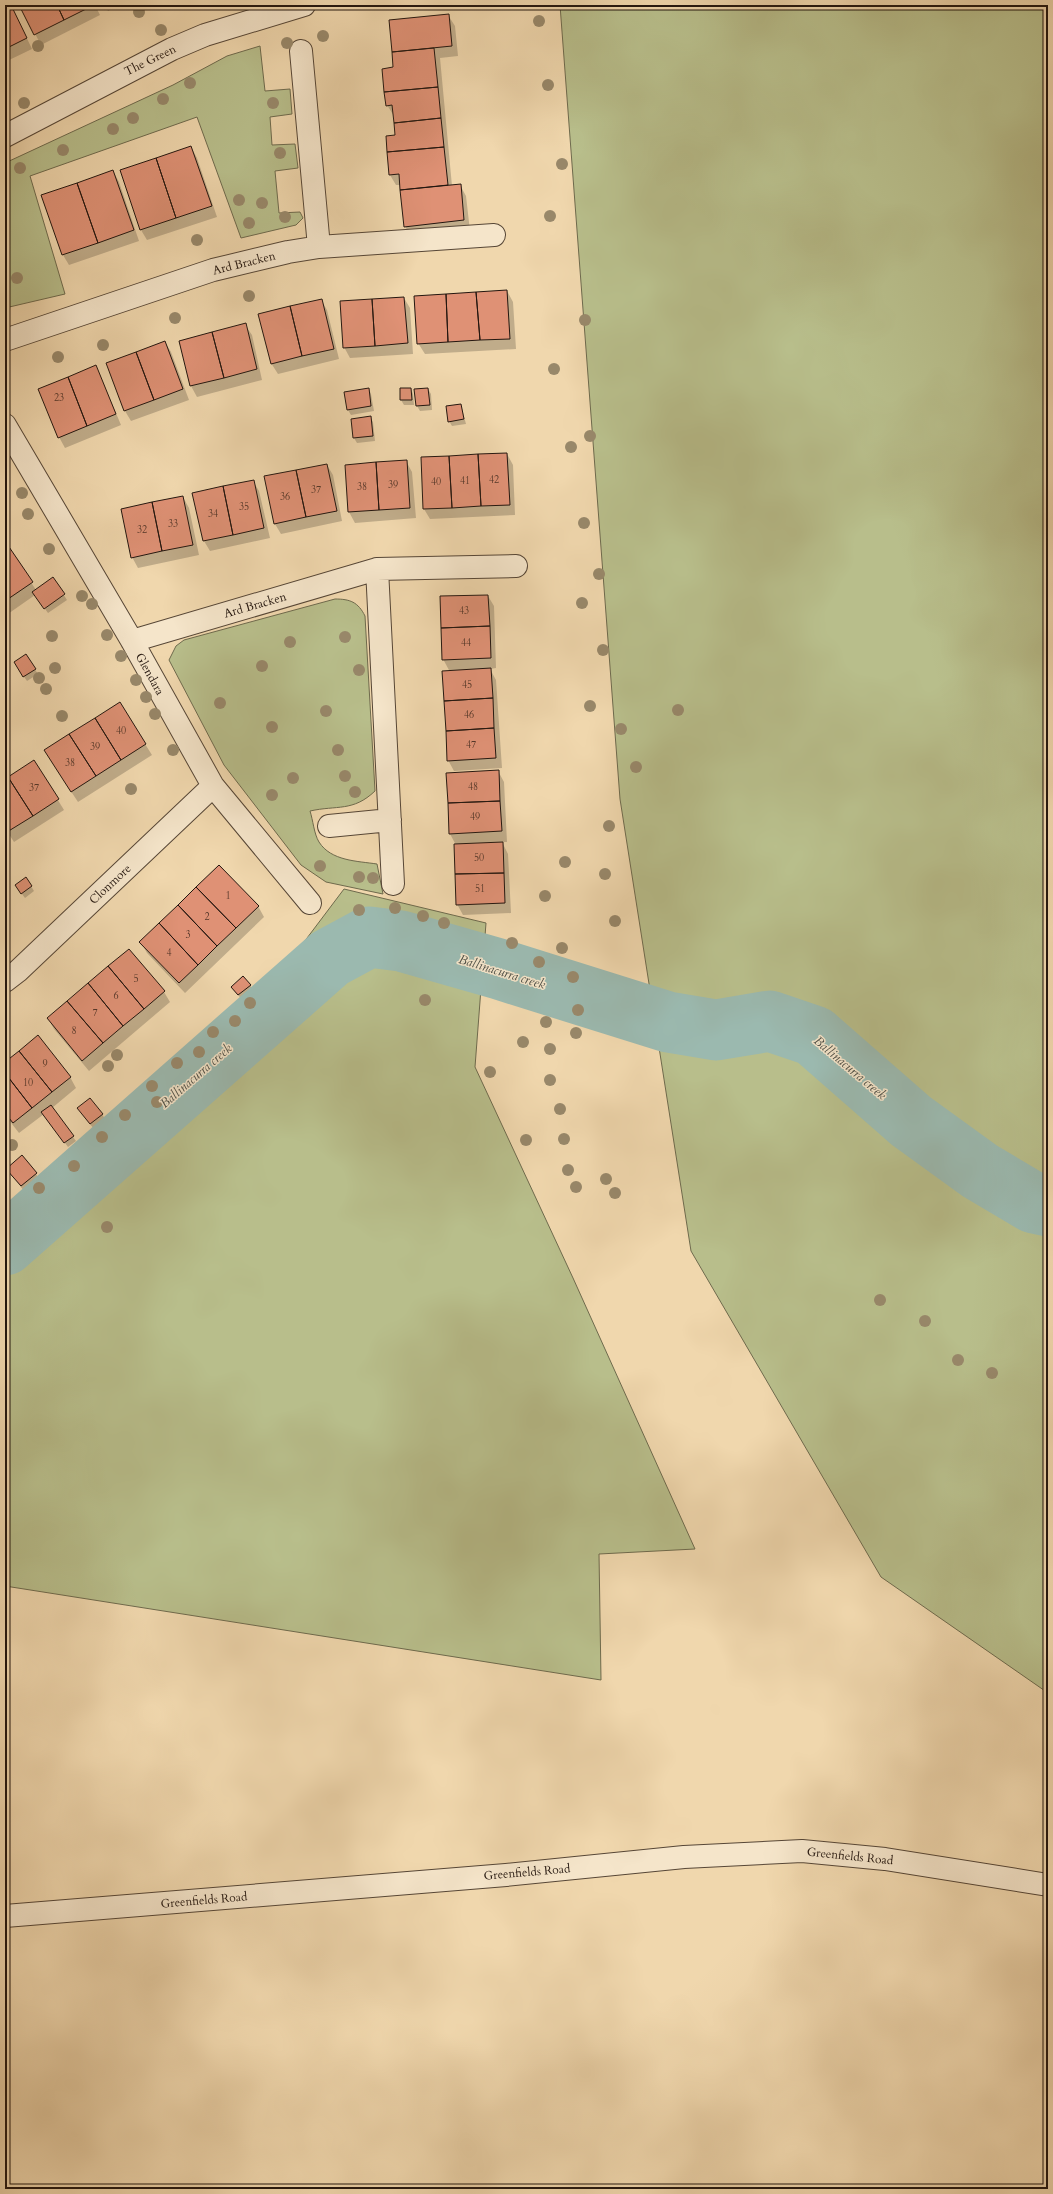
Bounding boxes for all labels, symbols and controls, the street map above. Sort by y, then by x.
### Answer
street label: The Green [121,41,179,79]
street label: Ard Bracken [211,247,277,279]
house number: 23 [54,391,64,405]
house number: 42 [489,473,499,487]
house number: 41 [460,474,470,488]
house number: 40 [431,475,441,489]
house number: 39 [388,478,398,492]
house number: 38 [357,480,367,494]
house number: 37 [311,483,321,497]
house number: 36 [280,490,290,504]
house number: 35 [239,500,249,514]
house number: 34 [208,507,218,521]
house number: 33 [168,517,178,531]
house number: 32 [137,523,147,537]
street label: Ard Bracken [222,588,288,622]
house number: 43 [459,604,469,618]
house number: 44 [461,636,471,650]
street label: Glendara [132,650,169,699]
house number: 45 [462,678,472,692]
house number: 46 [464,708,474,722]
house number: 40 [116,724,126,738]
house number: 47 [466,738,476,752]
house number: 39 [90,740,100,754]
house number: 38 [65,756,75,770]
house number: 48 [468,780,478,794]
house number: 37 [29,781,39,795]
house number: 49 [470,810,480,824]
house number: 50 [474,851,484,865]
street label: Clonmore [86,860,134,908]
house number: 51 [475,882,485,896]
house number: 1 [225,889,231,903]
house number: 2 [204,910,210,924]
house number: 3 [185,928,191,942]
house number: 4 [166,946,172,960]
water label: Ballinacurra creek [456,950,548,994]
house number: 5 [133,972,139,986]
house number: 6 [113,989,119,1003]
house number: 7 [92,1006,98,1020]
house number: 8 [71,1024,77,1038]
water label: Ballinacurra creek [810,1032,891,1104]
water label: Ballinacurra creek [156,1039,236,1112]
house number: 9 [42,1057,48,1071]
house number: 10 [23,1076,33,1090]
street label: Greenfields Road [806,1844,895,1869]
street label: Greenfields Road [483,1860,572,1884]
street label: Greenfields Road [160,1888,249,1912]

